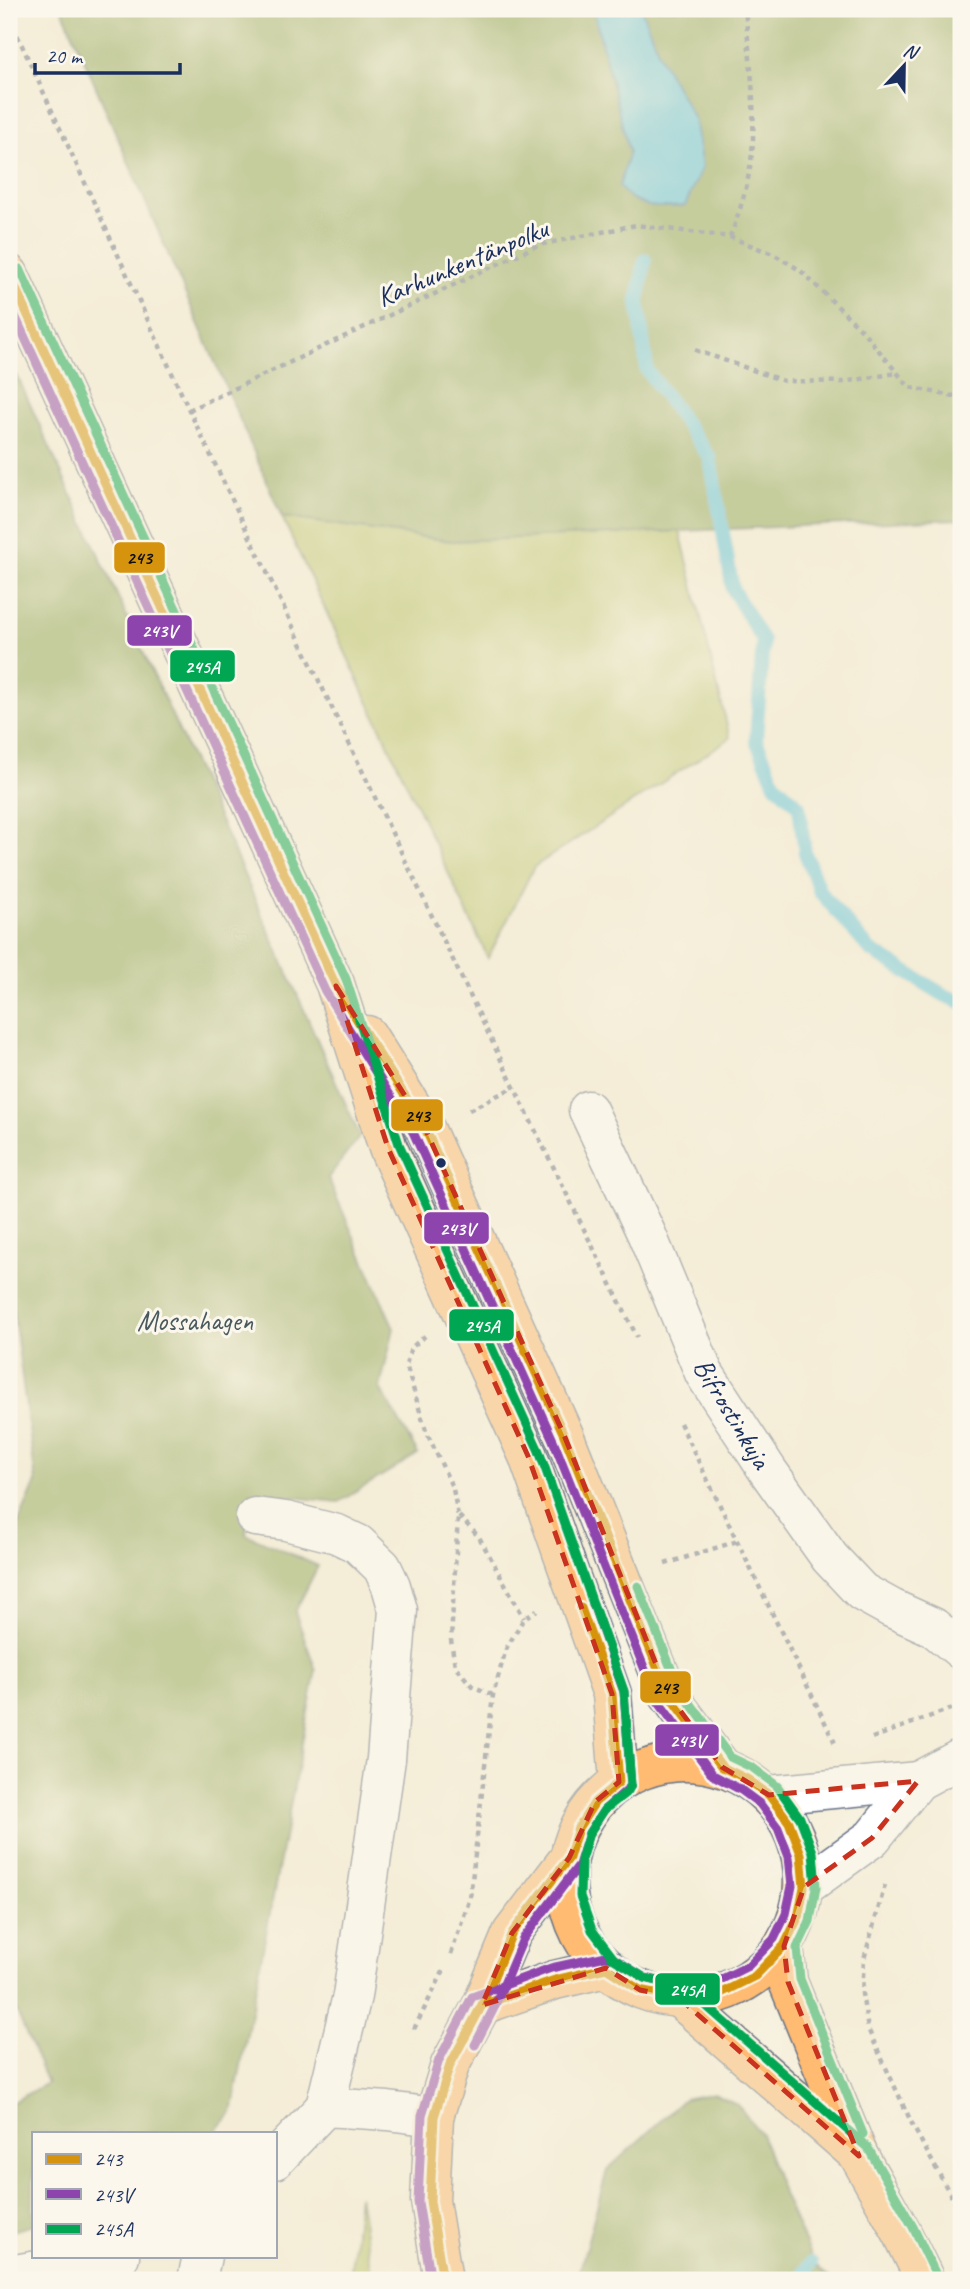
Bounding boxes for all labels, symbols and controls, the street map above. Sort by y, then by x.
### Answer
scale bar [35,32,180,76]
north arrow [869,32,939,102]
text: N [900,38,923,66]
text: 20 m [46,43,84,69]
street label: Karhunkentänpolku [371,210,555,314]
line badge: 243 [113,541,166,574]
text: 243 [126,546,154,570]
line badge: 243V [126,614,193,647]
text: 243V [142,619,181,643]
line badge: 245A [169,649,236,683]
text: 245A [184,655,221,679]
line badge: 243 [390,1098,444,1132]
text: 243 [404,1104,432,1128]
unlabelled marker [434,1156,448,1170]
line badge: 243V [423,1211,490,1245]
text: 243V [440,1217,479,1241]
park label: Mossahagen [137,1303,253,1338]
line badge: 245A [448,1308,515,1342]
text: 245A [464,1314,501,1338]
street label: Bifrostinkuja [686,1352,780,1476]
line badge: 243 [639,1670,692,1704]
text: 243 [652,1676,680,1700]
line badge: 243V [654,1723,720,1757]
text: 243V [670,1729,709,1753]
line badge: 245A [654,1972,721,2006]
text: 245A [669,1978,706,2002]
legend [32,2132,276,2258]
text: 243 [94,2146,124,2172]
text: 243V [94,2182,136,2208]
text: 245A [94,2216,134,2242]

